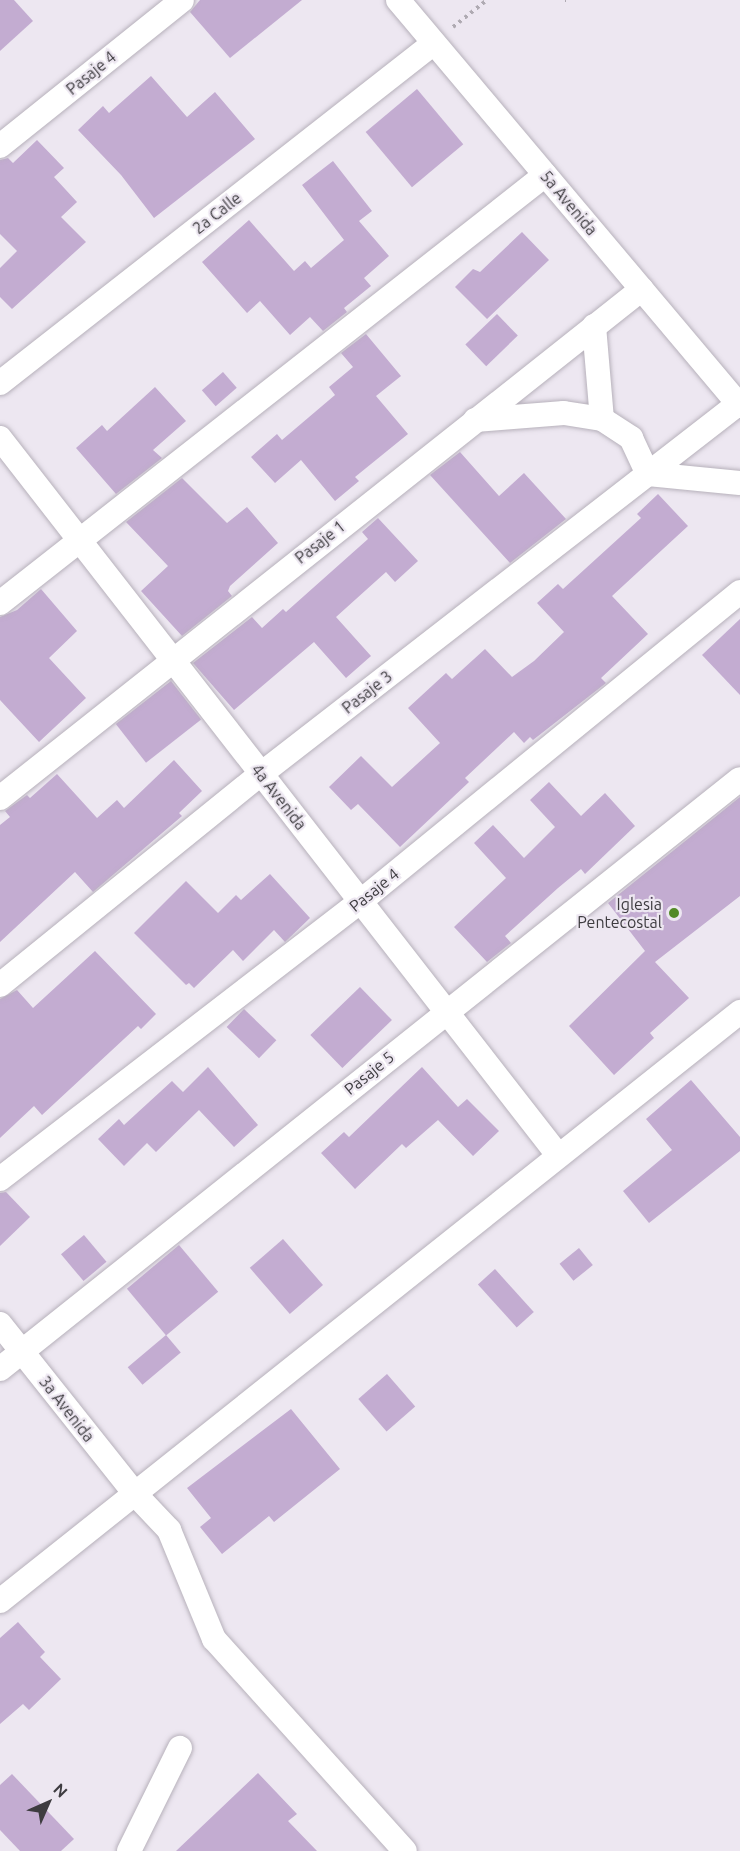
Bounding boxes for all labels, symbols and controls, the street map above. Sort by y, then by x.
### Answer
street label: Pasaje 4 [62,47,120,99]
street label: 5a Avenida [536,167,602,239]
street label: 2a Calle [189,188,245,238]
street label: Pasaje 1 [291,517,349,567]
street label: Pasaje 3 [338,667,396,717]
street label: 4a Avenida [247,760,311,834]
street label: Pasaje 4 [345,864,403,916]
place label: Iglesia Pentecostal [577,894,662,932]
marker: Iglesia Pentecostal [667,906,681,920]
street label: Pasaje 5 [340,1047,398,1099]
street label: 3a Avenida [35,1372,99,1446]
north arrow [18,1773,78,1833]
text: N [50,1780,71,1801]

